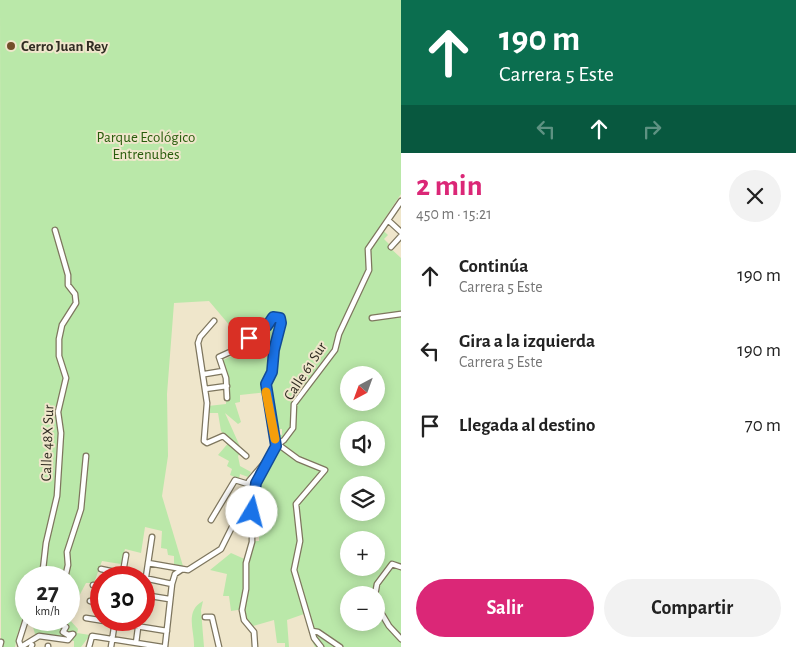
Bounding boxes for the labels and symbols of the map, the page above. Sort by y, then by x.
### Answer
place label: Cerro Juan Rey [21,39,108,54]
marker: Cerro Juan Rey [5,40,17,52]
park label: Parque Ecológico Entrenubes [97,130,195,162]
pin [228,317,270,359]
street label: Calle 61 Sur [281,340,330,403]
north arrow [340,366,385,411]
street label: Calle 48X Sur [39,404,56,482]
position arrow [225,485,277,537]
speed limit sign: 30 [90,566,155,631]

